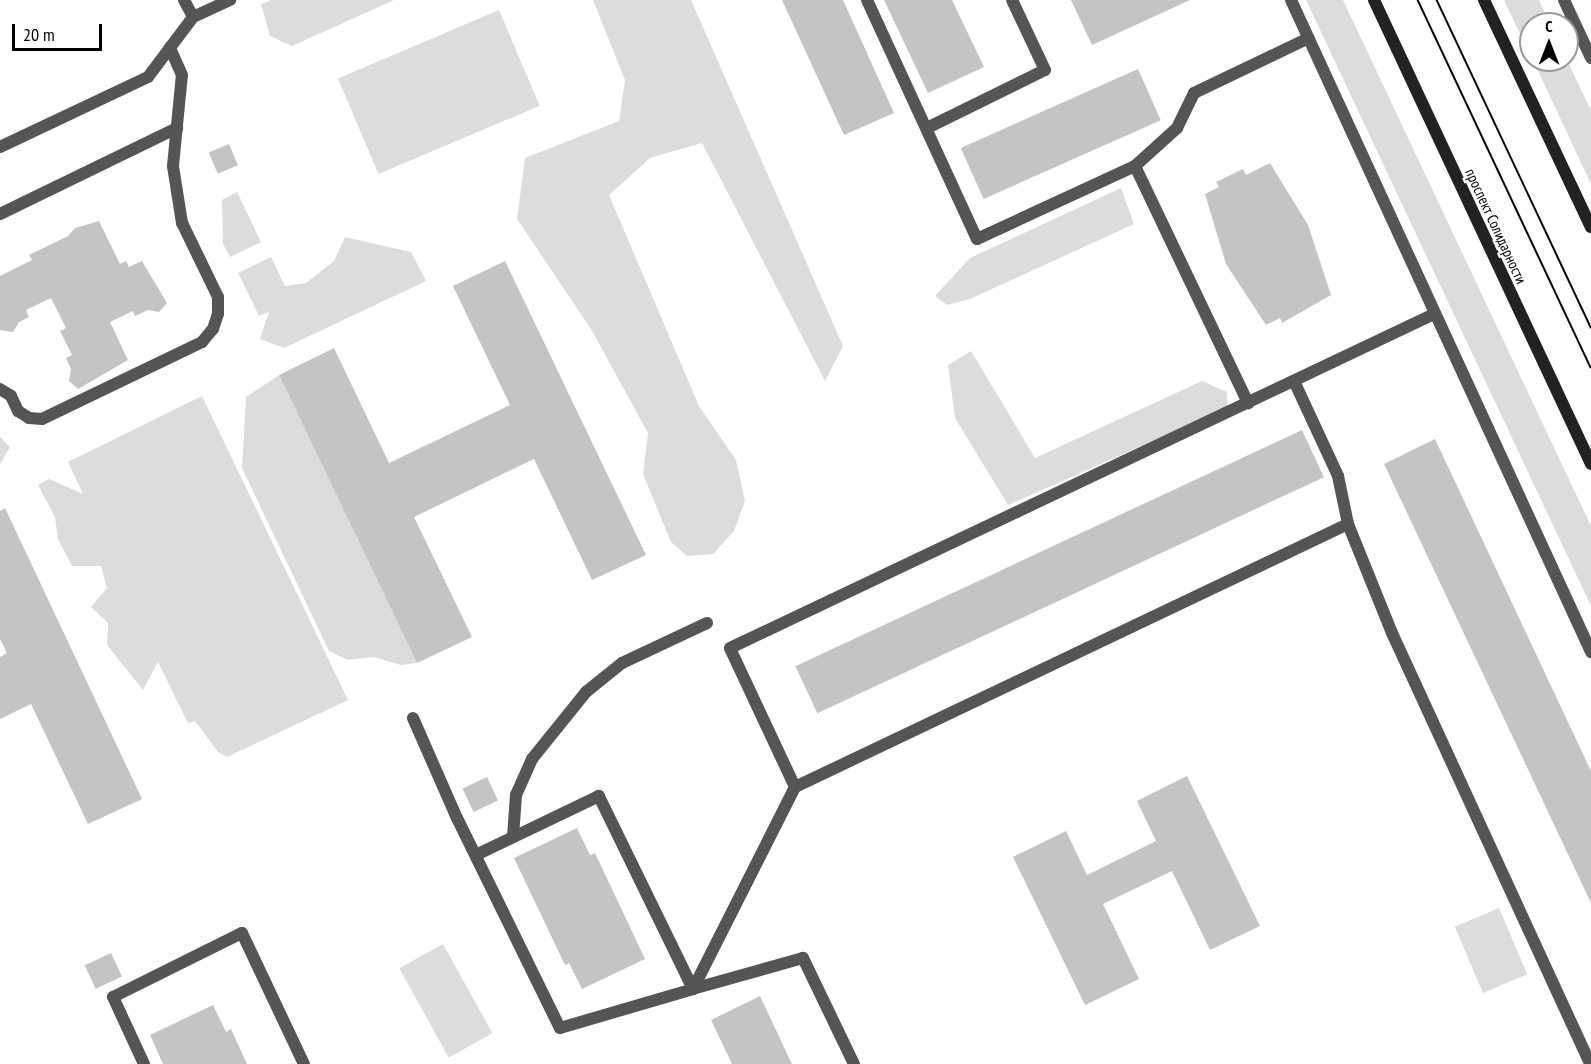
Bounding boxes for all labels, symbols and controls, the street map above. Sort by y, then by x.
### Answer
scale bar [15,12,105,50]
north arrow [1519,12,1579,72]
text: С [1545,16,1553,36]
text: 20 m [23,23,55,46]
street label: проспект Солидарности [1461,165,1531,287]

